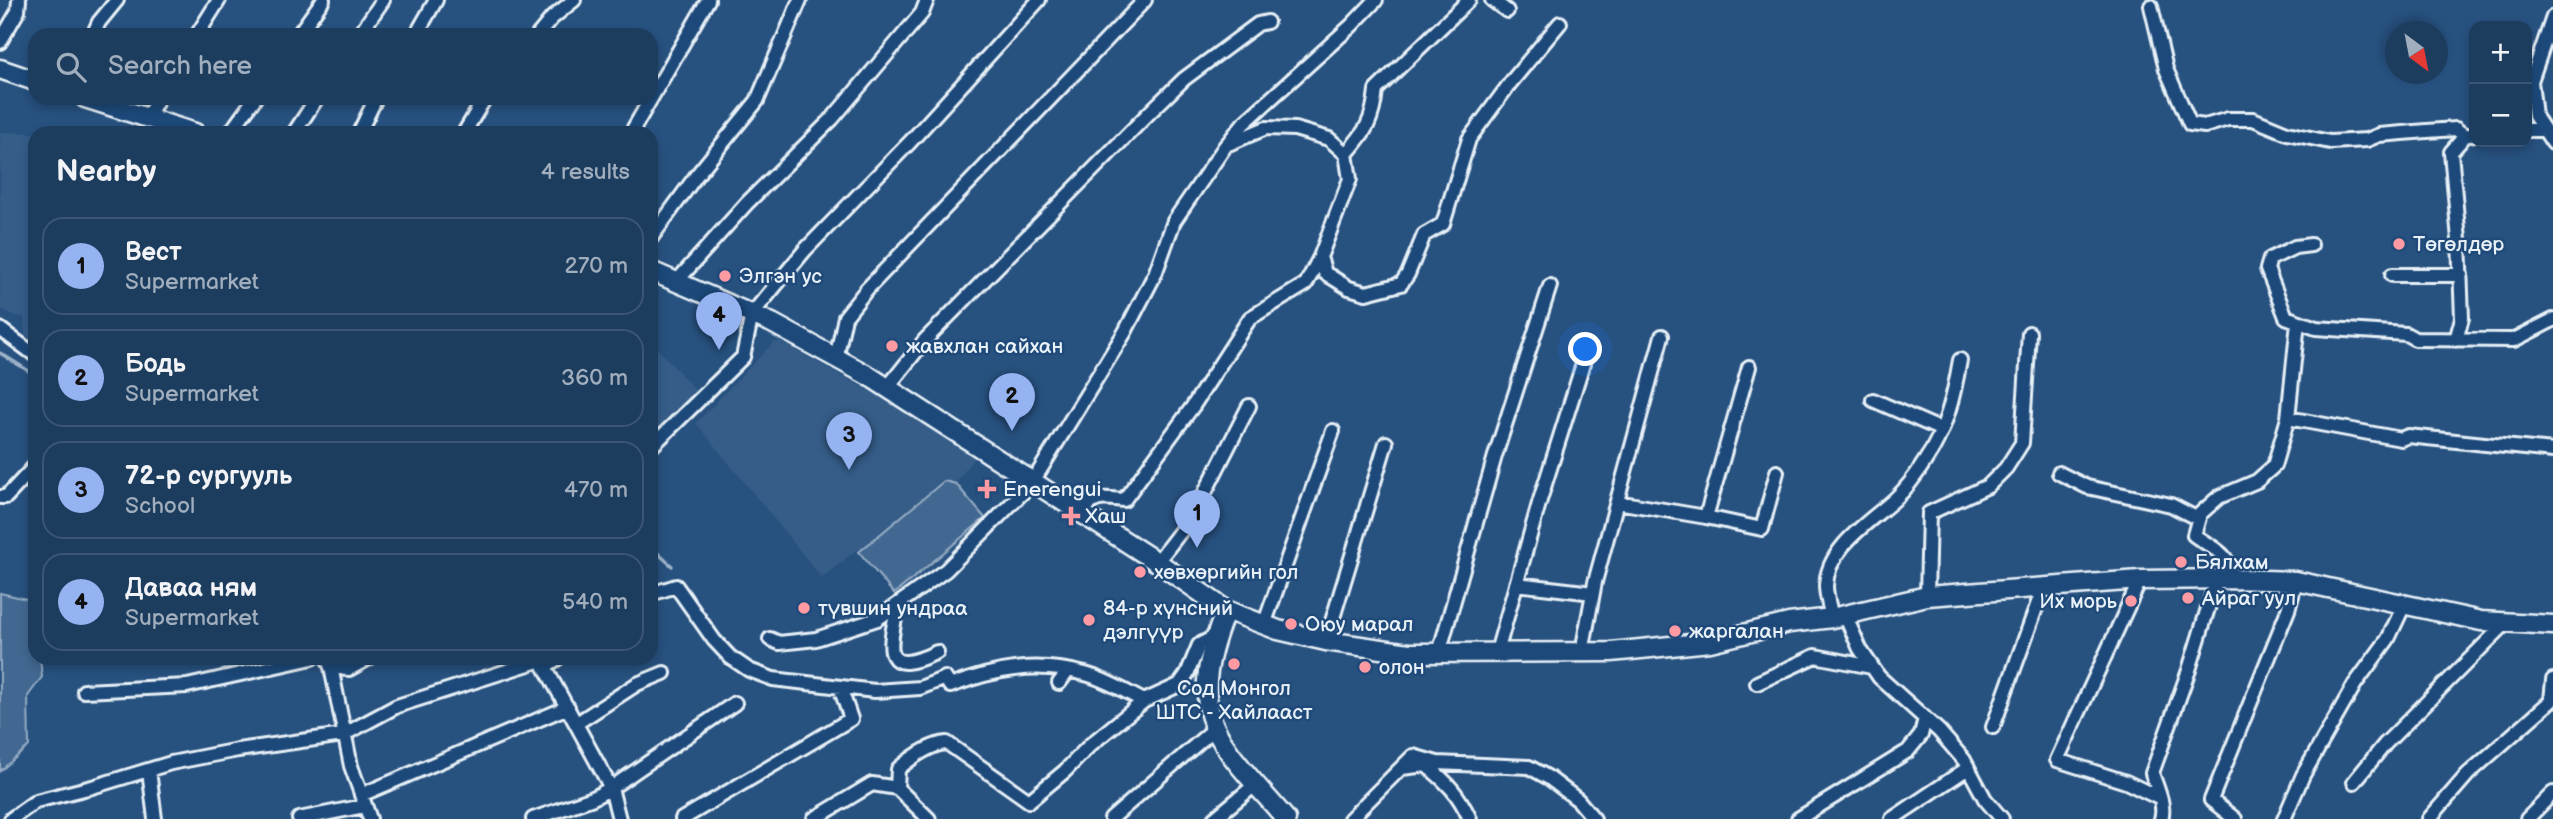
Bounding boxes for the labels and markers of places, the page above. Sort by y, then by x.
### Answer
place label: Төгөлдөр [2413,232,2504,257]
marker: Төгөлдөр [2391,236,2407,252]
place label: Элгэн ус [739,264,822,289]
marker: Элгэн ус [717,268,733,284]
pin: 4 [696,292,742,350]
place label: жавхлан сайхан [906,334,1063,359]
marker: жавхлан сайхан [884,338,900,354]
pin: 2 [989,373,1035,431]
pin: 3 [826,412,872,470]
place label: Enerengui [1003,477,1101,502]
marker: Enerengui [977,479,997,499]
pin: 1 [1174,490,1220,548]
place label: Хаш [1085,504,1126,529]
marker: Хаш [1063,508,1079,524]
place label: Бялхам [2195,550,2269,575]
marker: Бялхам [2173,554,2189,570]
place label: хөвхөргийн гол [1154,560,1299,585]
marker: хөвхөргийн гол [1132,564,1148,580]
place label: Айраг уул [2201,586,2296,611]
place label: Их морь [2039,589,2118,614]
marker: Айраг уул [2180,590,2196,606]
marker: Их морь [2123,593,2139,609]
place label: түвшин ундраа [818,596,968,621]
place label: 84-р хүнсний дэлгүүр [1103,596,1233,645]
marker: түвшин ундраа [796,600,812,616]
marker: 84-р хүнсний дэлгүүр [1081,612,1097,628]
place label: Оюу марал [1305,612,1414,637]
marker: Оюу марал [1283,616,1299,632]
place label: жаргалан [1689,619,1784,644]
marker: жаргалан [1667,623,1683,639]
place label: олон [1379,655,1425,680]
marker: Сод Монгол ШТС - Хайлааст [1226,656,1242,672]
marker: олон [1357,659,1373,675]
place label: Сод Монгол ШТС - Хайлааст [1156,676,1313,725]

